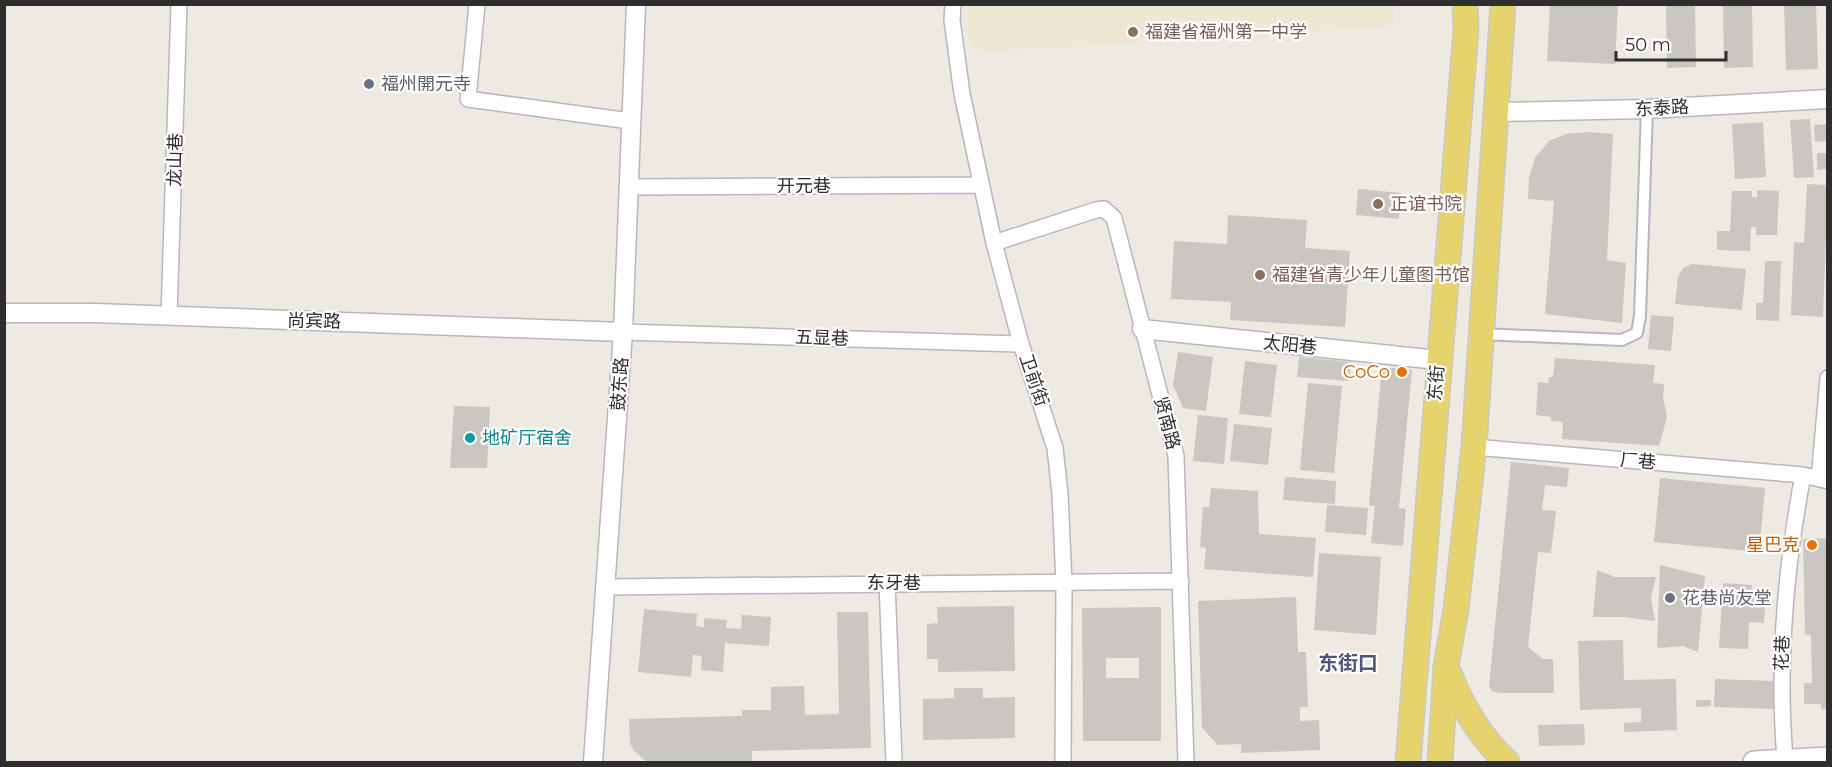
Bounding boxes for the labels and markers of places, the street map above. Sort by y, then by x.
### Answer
place label: 福建省福州第一中学 [1145,21,1307,43]
marker: 福建省福州第一中学 [1126,25,1140,39]
place label: 福州開元寺 [381,73,471,95]
marker: 福州開元寺 [362,77,376,91]
place label: 正谊书院 [1390,193,1462,215]
marker: 正谊书院 [1371,197,1385,211]
place label: 福建省青少年儿童图书馆 [1272,264,1470,286]
marker: 福建省青少年儿童图书馆 [1253,268,1267,282]
place label: CoCo [1343,361,1390,383]
marker: CoCo [1395,365,1409,379]
place label: 地矿厅宿舍 [482,427,572,449]
marker: 地矿厅宿舍 [463,431,477,445]
place label: 星巴克 [1746,534,1800,556]
marker: 星巴克 [1805,538,1819,552]
place label: 花巷尚友堂 [1682,587,1772,609]
marker: 花巷尚友堂 [1663,591,1677,605]

